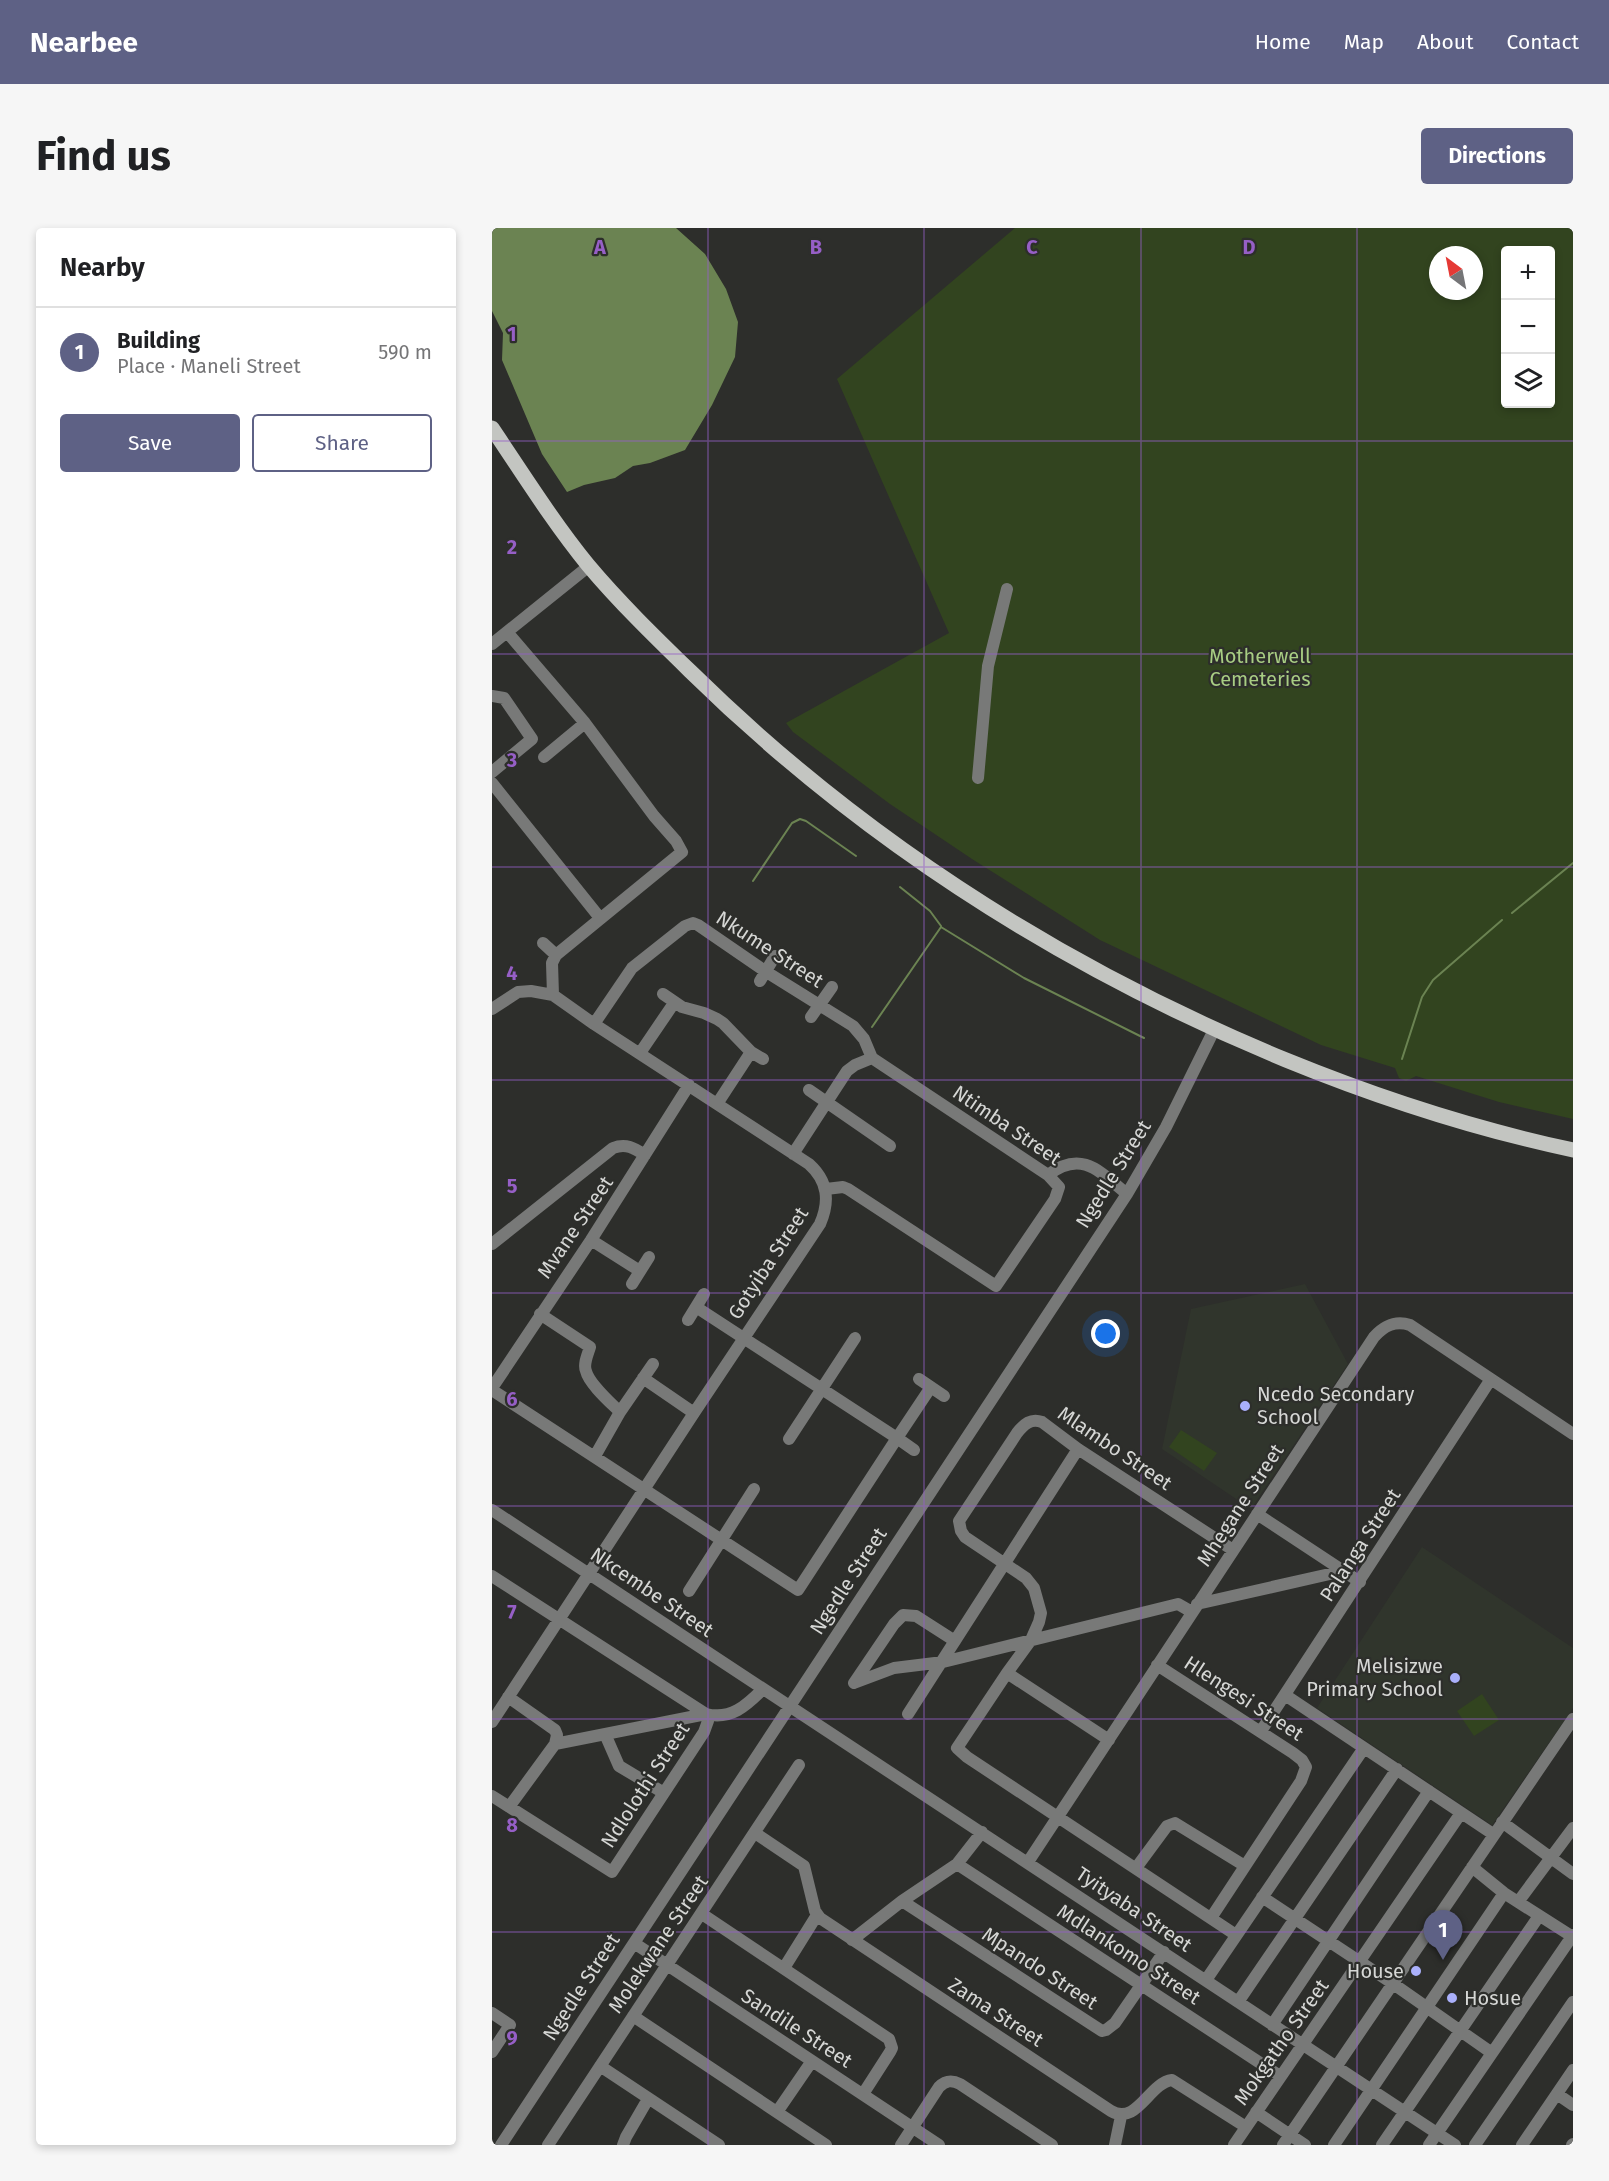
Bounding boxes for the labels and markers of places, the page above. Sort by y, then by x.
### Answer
place label: Ncedo Secondary School [1257,1382,1415,1429]
marker: Ncedo Secondary School [1238,1399,1252,1413]
place label: Melisizwe Primary School [1306,1654,1443,1701]
marker: Melisizwe Primary School [1448,1671,1462,1685]
pin: 1 [1424,1910,1462,1960]
place label: House [1347,1959,1404,1983]
marker: House [1409,1964,1423,1978]
place label: Hosue [1464,1986,1521,2010]
marker: Hosue [1445,1991,1459,2005]

